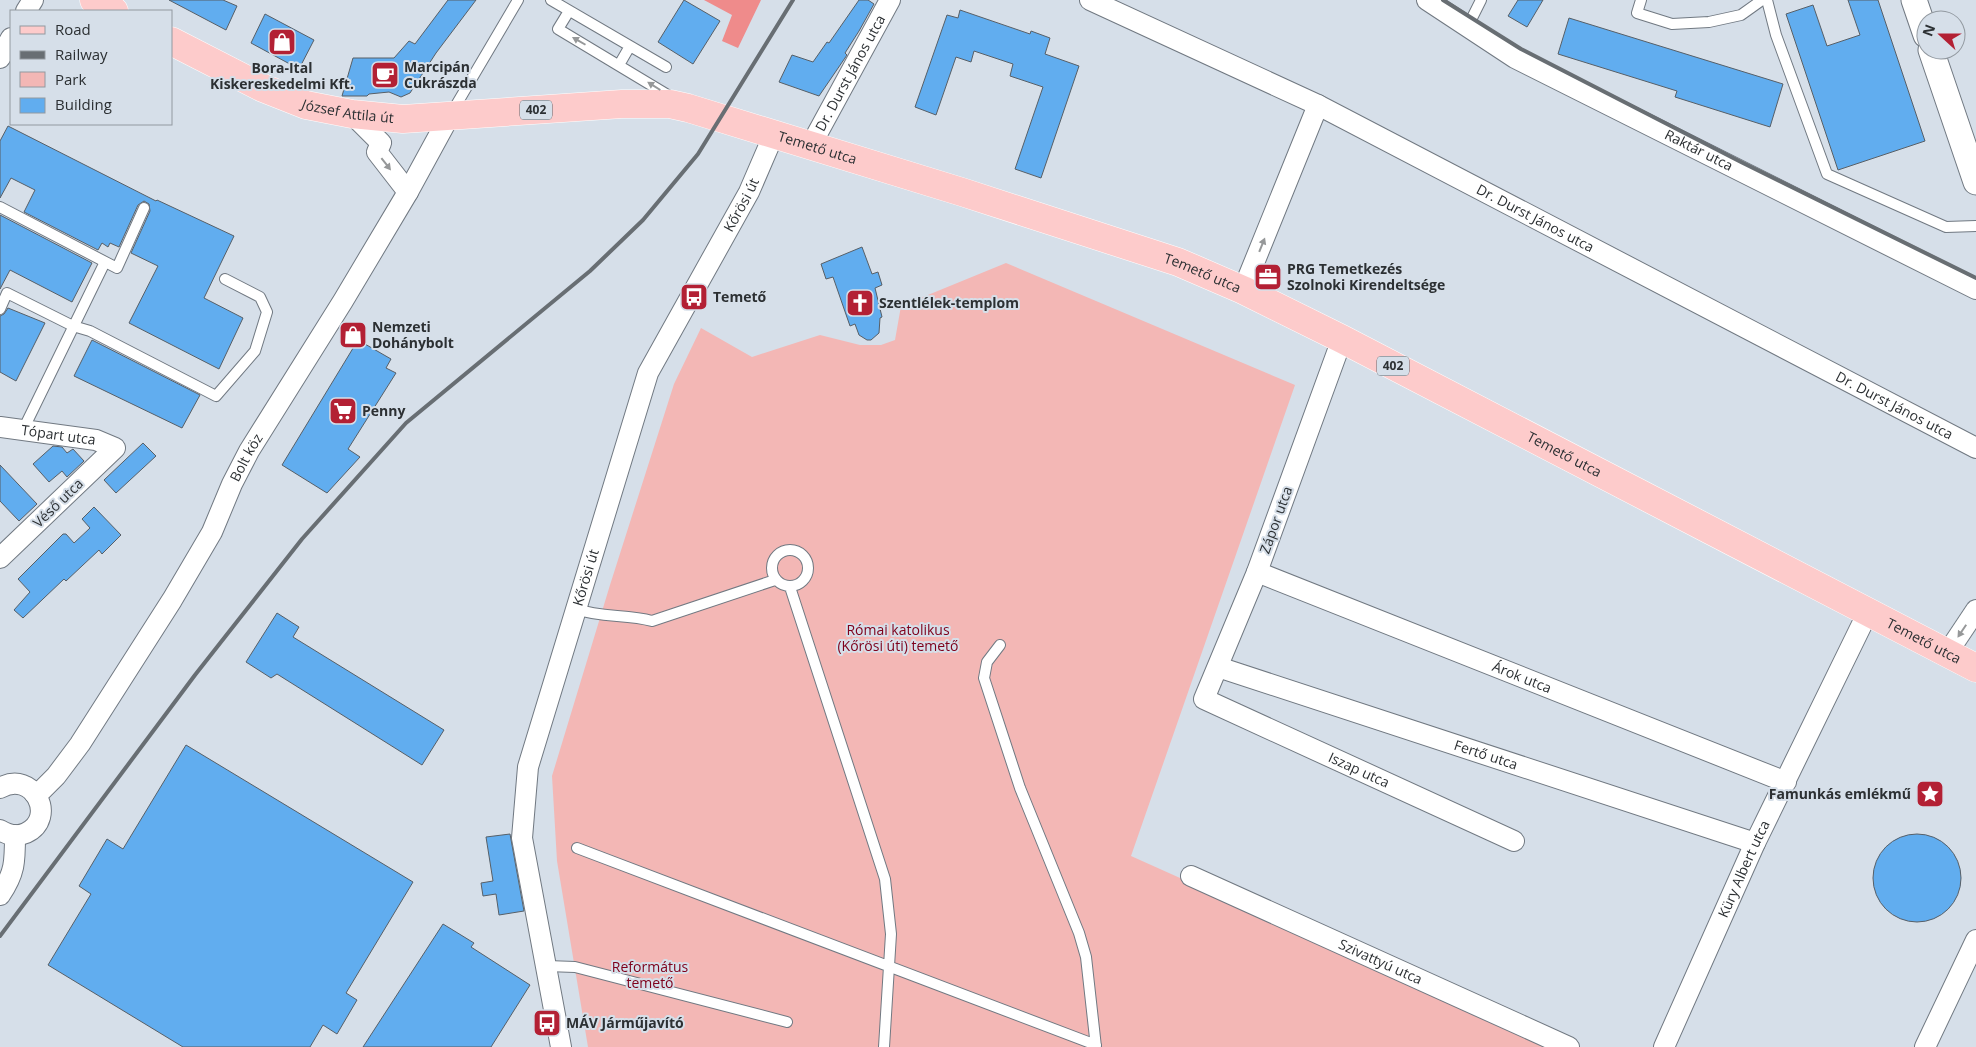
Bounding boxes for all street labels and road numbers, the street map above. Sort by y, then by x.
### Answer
street label: Dr. Durst János utca [810,11,889,134]
street label: József Attila út [297,94,395,127]
road number: 402 [520,100,552,120]
street label: Raktár utca [1662,125,1736,175]
street label: Temető utca [776,126,859,168]
street label: Kőrösi út [719,175,763,235]
street label: Dr. Durst János utca [1473,179,1598,256]
street label: Temető utca [1162,248,1244,297]
road number: 402 [1377,356,1409,376]
street label: Dr. Durst János utca [1833,367,1957,443]
street label: Tópart utca [20,420,97,449]
street label: Temető utca [1524,427,1605,481]
street label: Bolt köz [225,429,267,485]
street label: Véső utca [28,474,87,531]
street label: Zápor utca [1255,484,1296,556]
street label: Kőrösi út [568,547,603,608]
street label: Temető utca [1883,613,1965,668]
street label: Árok utca [1490,656,1554,697]
street label: Fertő utca [1452,735,1520,774]
street label: Iszap utca [1325,747,1393,792]
street label: Küry Albert utca [1713,817,1774,920]
street label: Szivattyú utca [1336,934,1426,988]

